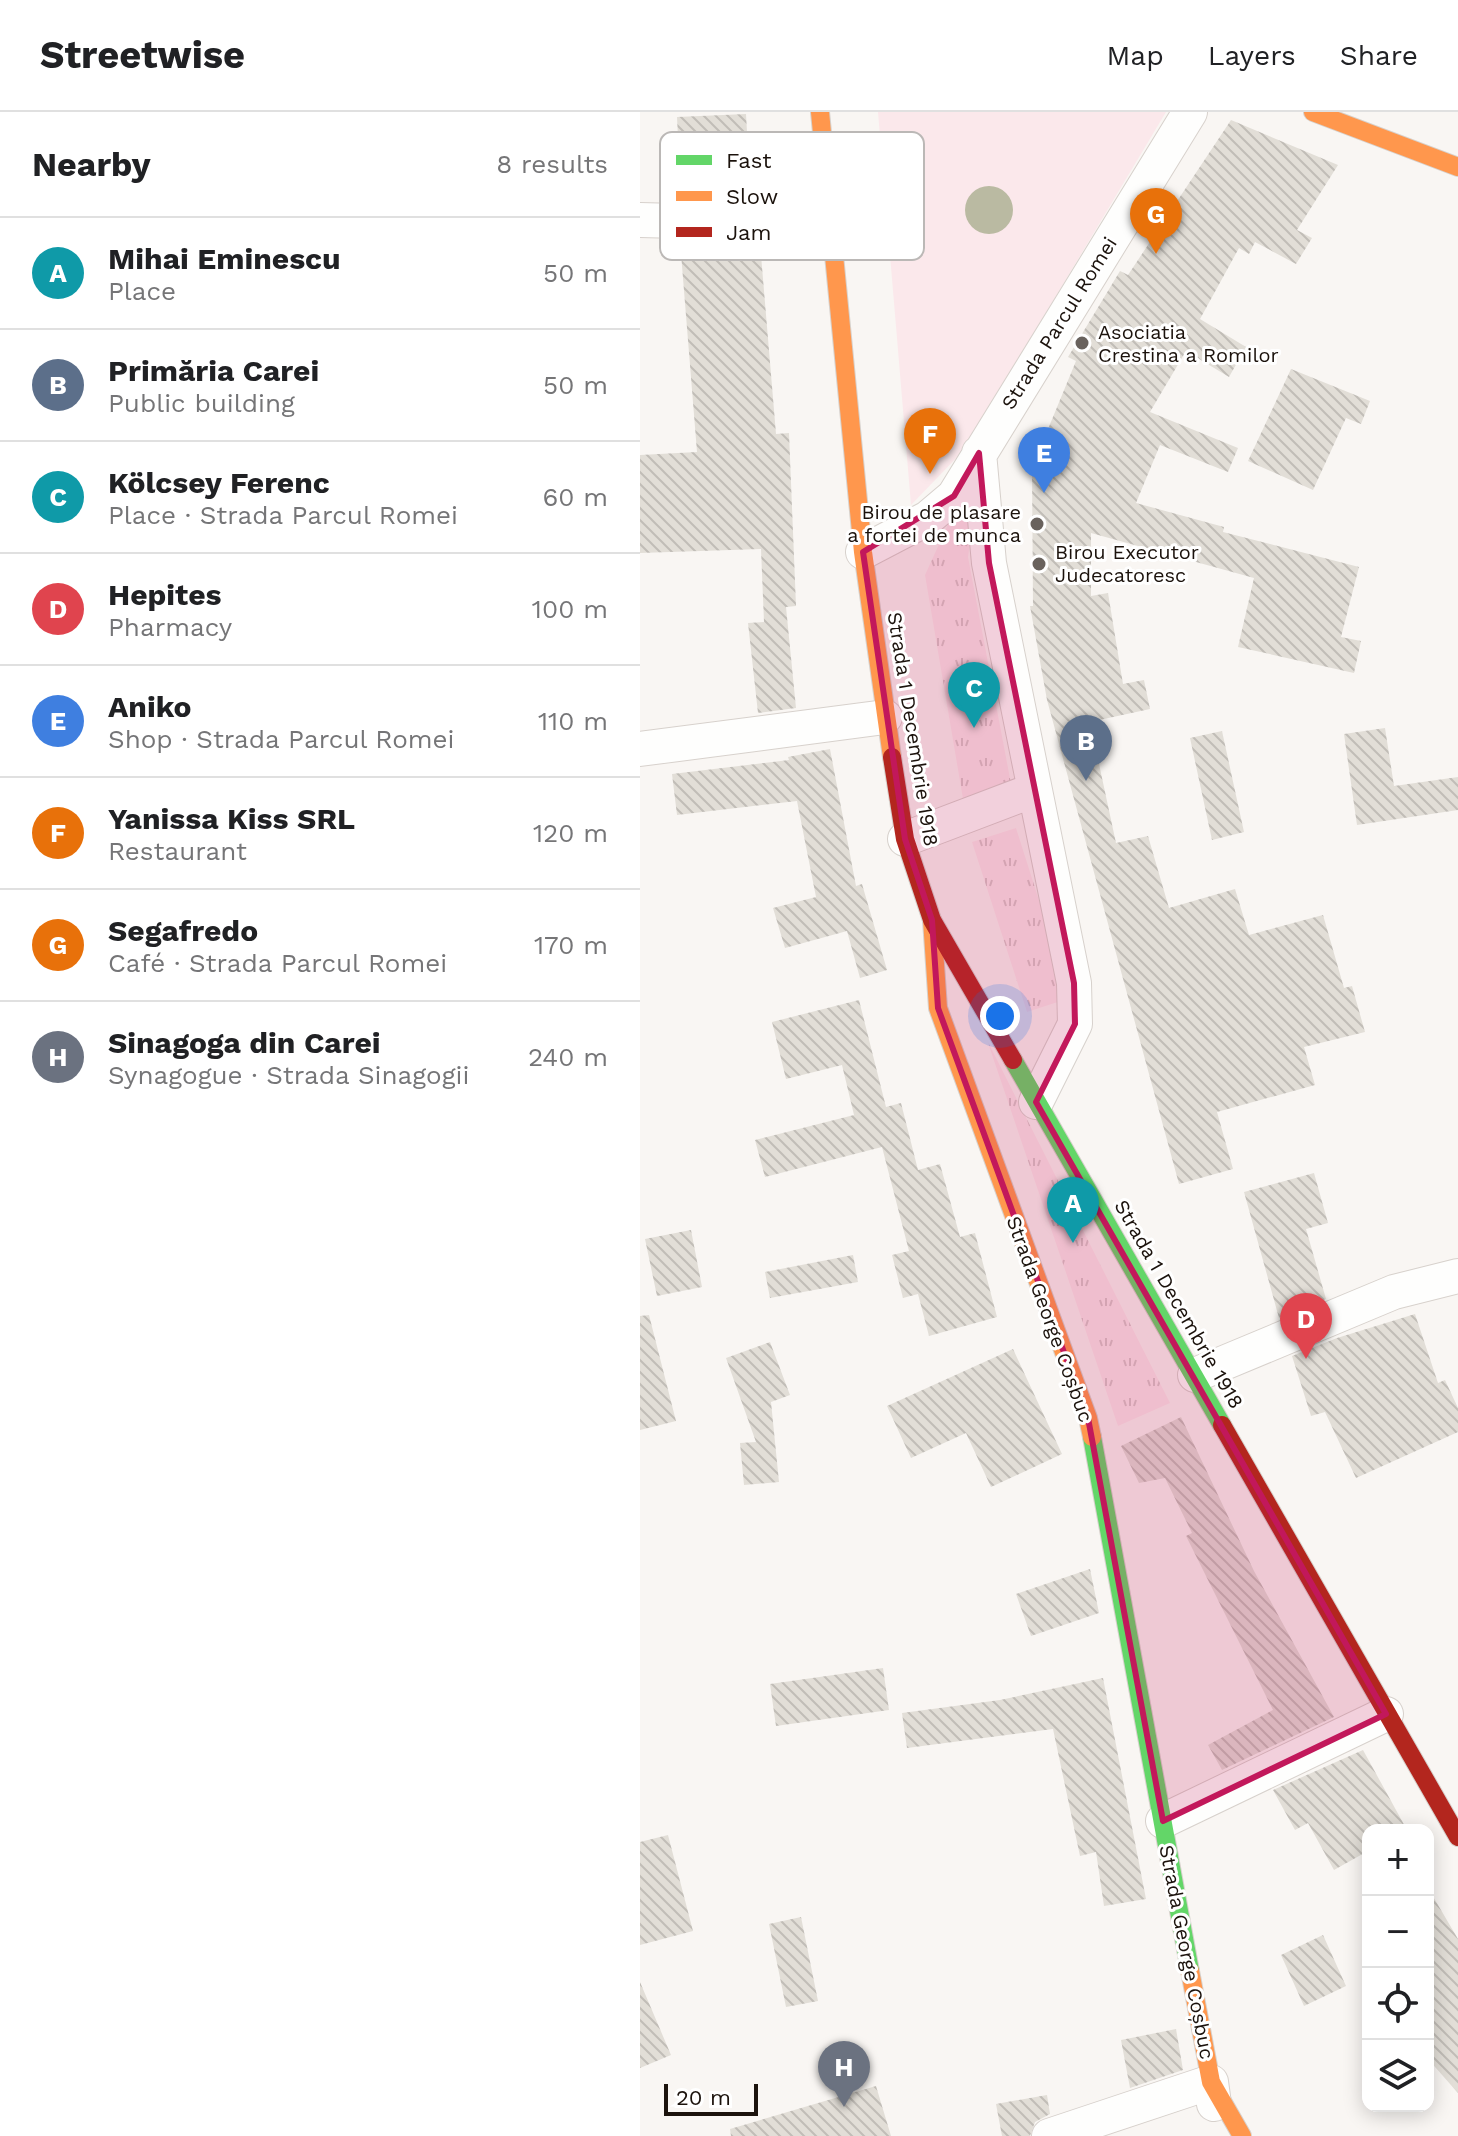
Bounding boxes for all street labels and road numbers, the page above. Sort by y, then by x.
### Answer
street label: Strada Parcul Romei [996,232,1122,414]
street label: Strada 1 Decembrie 1918 [883,610,943,848]
street label: Strada 1 Decembrie 1918 [1109,1195,1249,1413]
street label: Strada George Coșbuc [1002,1213,1098,1425]
street label: Strada George Coșbuc [1154,1843,1220,2061]

